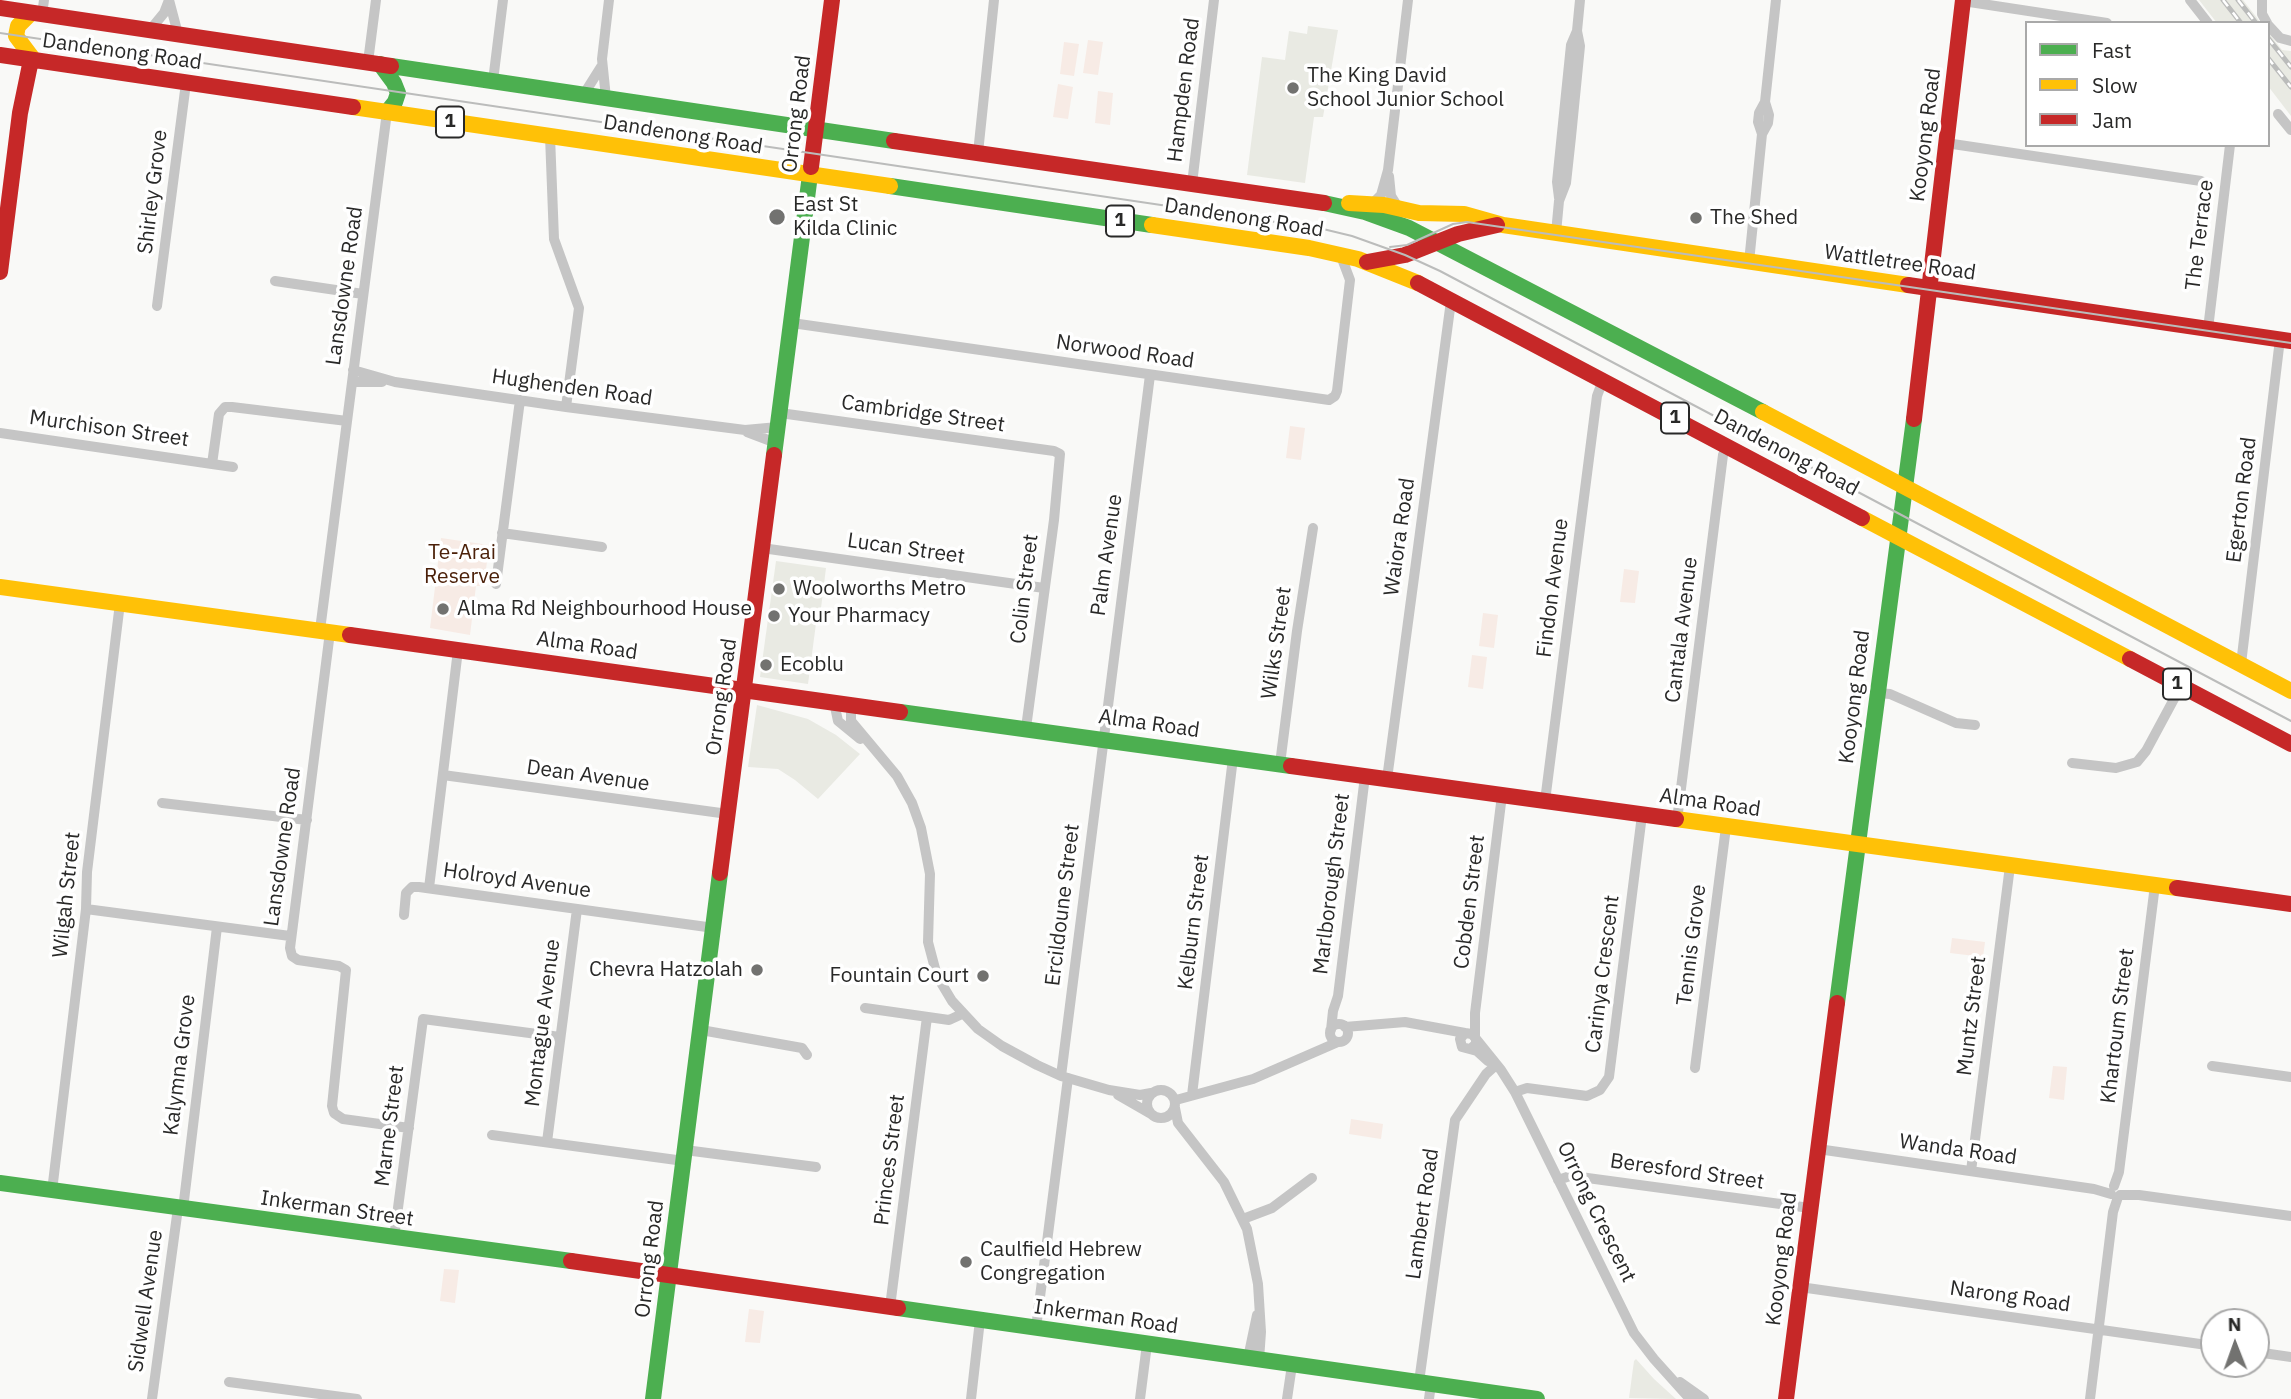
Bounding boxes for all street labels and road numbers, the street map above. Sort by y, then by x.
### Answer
street label: Hampden Road [1163,16,1205,164]
street label: Dandenong Road [41,28,203,76]
street label: Orrong Road [777,54,817,174]
street label: Kooyong Road [1905,67,1947,203]
road number: 1 [436,106,464,138]
street label: Dandenong Road [602,110,764,160]
street label: Shirley Grove [133,128,173,256]
street label: The Terrace [2181,178,2219,292]
street label: Dandenong Road [1163,193,1325,243]
street label: Lansdowne Road [321,205,369,367]
road number: 1 [1106,206,1134,236]
street label: Wattletree Road [1823,240,1977,286]
street label: Norwood Road [1054,330,1196,374]
street label: Hughenden Road [490,364,654,412]
street label: Cambridge Street [840,390,1006,438]
road number: 1 [1661,402,1689,434]
street label: Dandenong Road [1709,404,1863,502]
street label: Murchison Street [28,405,190,453]
street label: Egerton Road [2222,436,2262,564]
street label: Waiora Road [1379,476,1421,598]
street label: Palm Avenue [1086,492,1128,618]
street label: Findon Avenue [1532,517,1574,659]
street label: Lucan Street [846,528,966,570]
street label: Colin Street [1006,533,1044,645]
street label: Cantala Avenue [1661,556,1703,704]
street label: Wilks Street [1257,585,1297,701]
street label: Alma Road [535,626,639,666]
street label: Kooyong Road [1834,629,1876,765]
street label: Orrong Road [701,637,743,757]
road number: 1 [2163,668,2191,699]
street label: Alma Road [1097,704,1201,744]
street label: Dean Avenue [525,755,651,797]
street label: Lansdowne Road [259,766,307,928]
street label: Alma Road [1658,783,1762,823]
street label: Marlborough Street [1308,792,1356,976]
street label: Ercildoune Street [1041,822,1085,988]
street label: Wilgah Street [48,831,86,959]
street label: Cobden Street [1449,833,1491,971]
street label: Kelburn Street [1173,853,1215,991]
street label: Holroyd Avenue [441,858,593,904]
street label: Tennis Grove [1672,883,1712,1007]
street label: Carinya Crescent [1581,894,1625,1054]
street label: Montague Avenue [520,938,566,1108]
street label: Khartoum Street [2096,947,2140,1105]
street label: Muntz Street [1952,955,1992,1077]
street label: Kalymna Grove [159,993,201,1137]
street label: Marne Street [370,1064,410,1188]
street label: Princes Street [869,1093,911,1227]
street label: Wanda Road [1898,1129,2018,1171]
street label: Orrong Crescent [1551,1137,1641,1287]
street label: Lambert Road [1401,1147,1445,1281]
street label: Beresford Street [1608,1149,1766,1195]
street label: Inkerman Street [259,1186,415,1232]
street label: Kooyong Road [1761,1191,1803,1327]
street label: Orrong Road [630,1199,670,1319]
street label: Sidwell Avenue [124,1228,168,1374]
street label: Narong Road [1948,1276,2072,1318]
street label: Inkerman Road [1032,1294,1180,1340]

